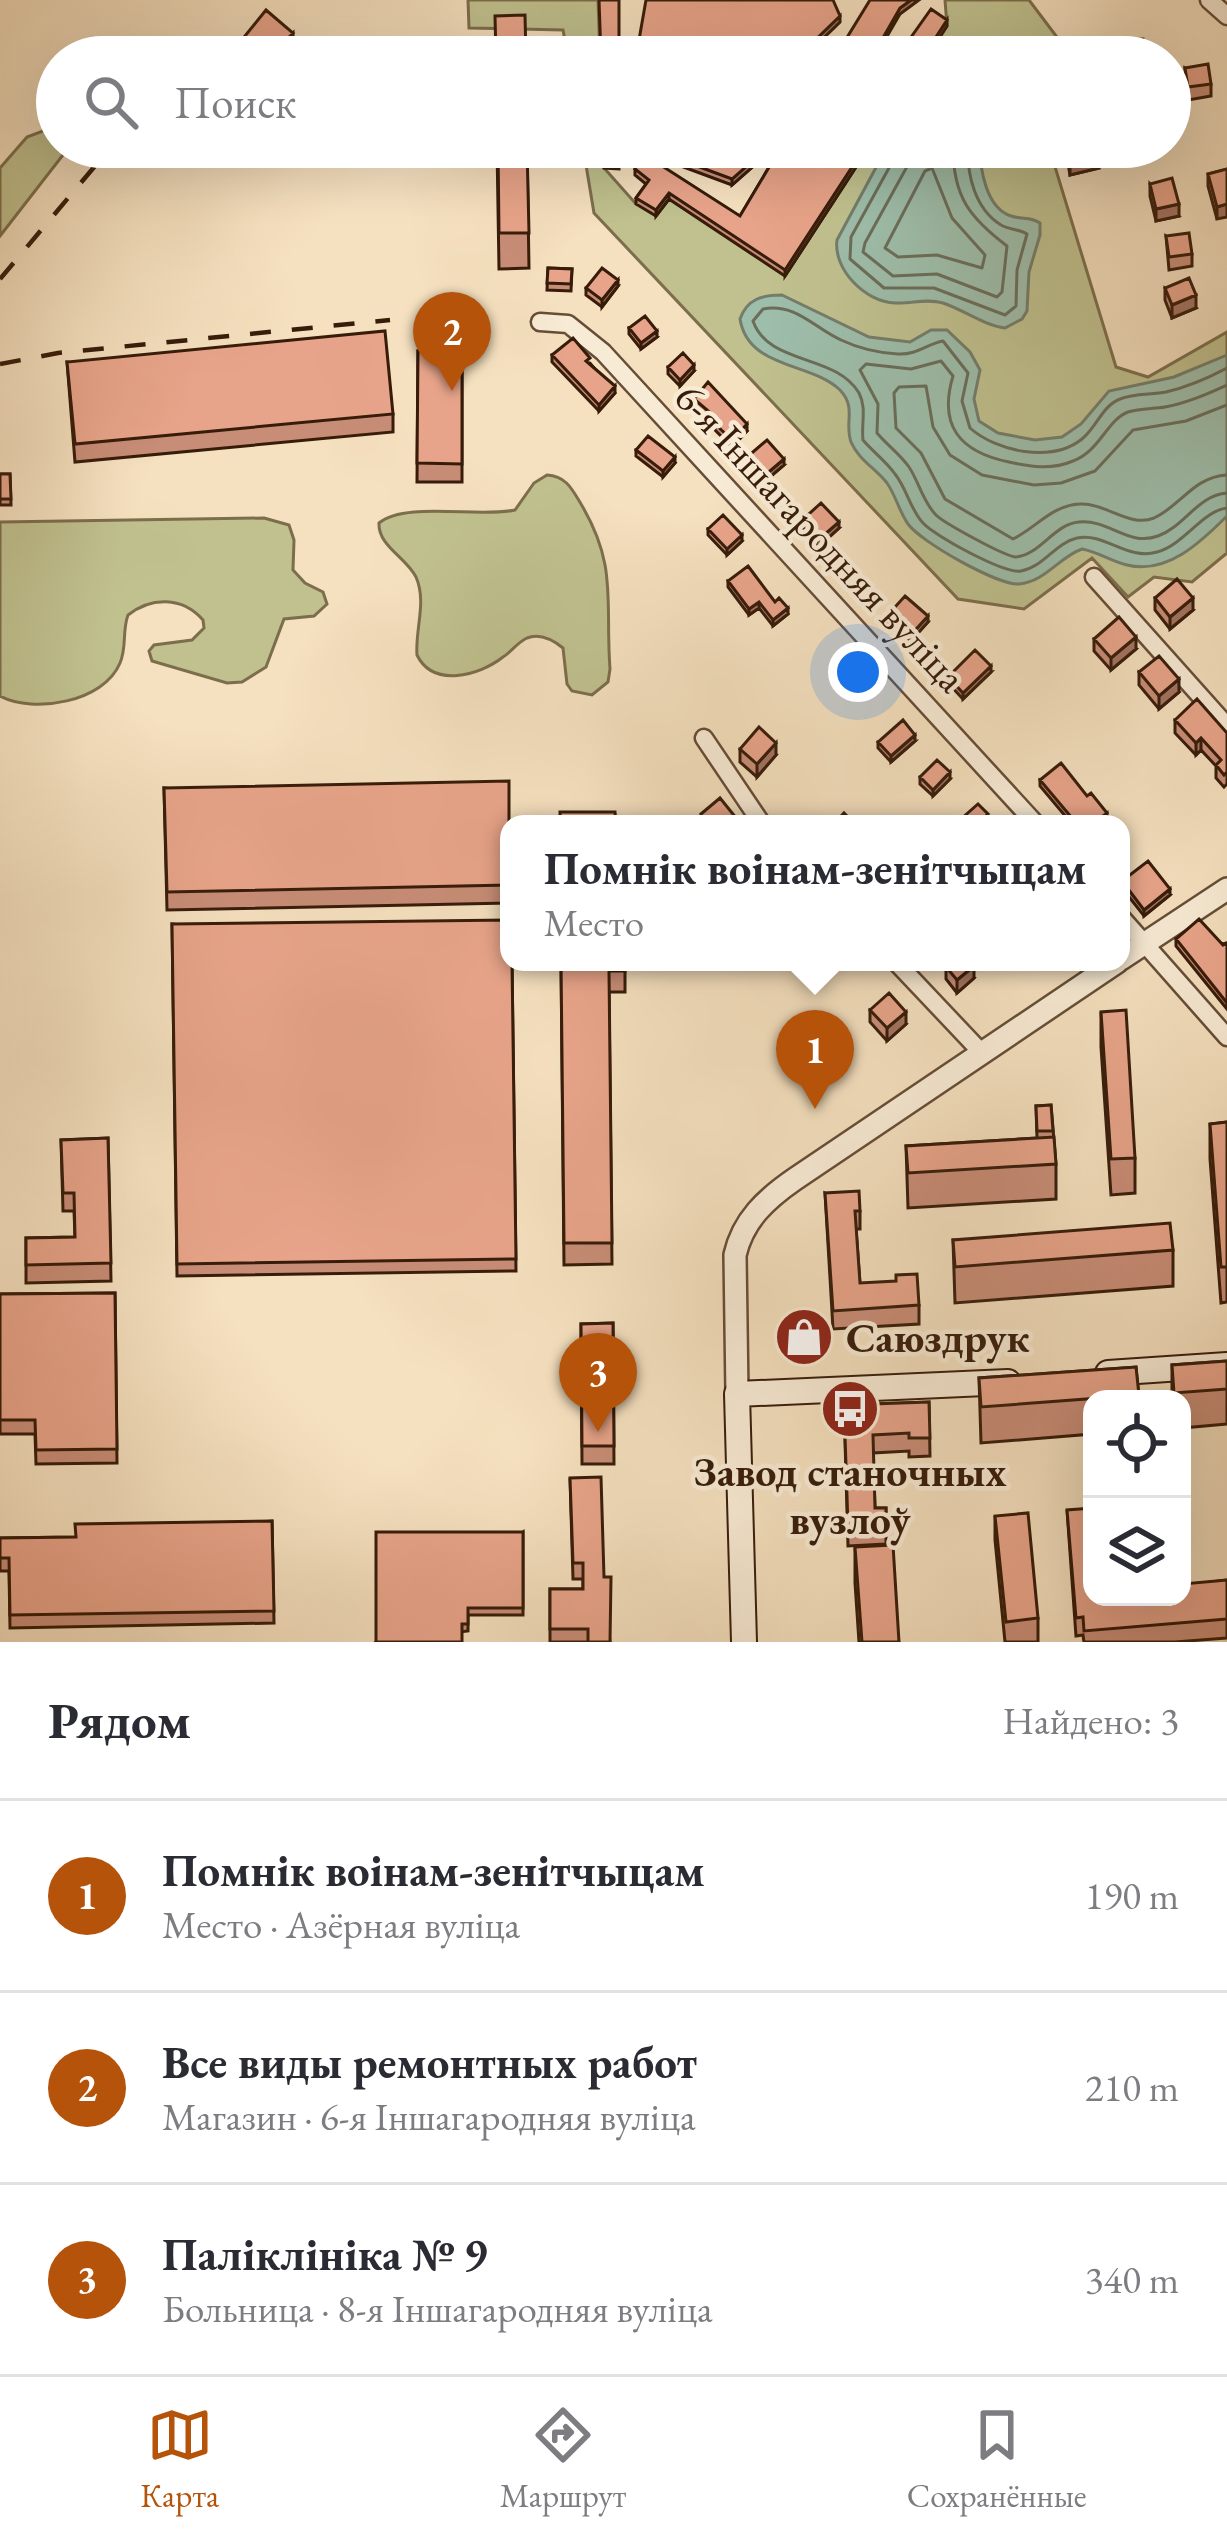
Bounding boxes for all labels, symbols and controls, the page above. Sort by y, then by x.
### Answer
search box [36,36,1191,168]
icon: search [78,69,144,135]
text: Поиск [174,73,296,131]
pin: 2 [413,292,491,391]
street label: 6-я Іншагародняя вуліца [663,370,979,704]
your location [828,642,888,702]
popup [500,815,1130,971]
text: Помнік воінам-зенітчыцам [544,839,1086,897]
text: Место [544,897,644,948]
pin: 1 [776,1010,854,1109]
shop icon: Саюздрук [773,1306,835,1368]
place label: Саюздрук [846,1310,1030,1365]
pin: 3 [559,1333,637,1432]
bus stop icon: Завод станочных вузлоў [819,1378,881,1440]
map controls [1083,1390,1191,1606]
button: locate [1083,1390,1191,1498]
place label: Завод станочных вузлоў [693,1444,1007,1547]
button: layers [1083,1498,1191,1606]
text: Рядом [48,1687,191,1753]
text: Найдено: 3 [1002,1695,1179,1746]
text: Помнік воінам-зенітчыцам [162,1841,705,1899]
text: 1 [77,1870,97,1921]
text: 190 m [1085,1870,1179,1921]
text: Место · Азёрная вуліца [162,1899,520,1950]
text: Все виды ремонтных работ [162,2033,697,2091]
text: 2 [77,2062,97,2113]
text: 210 m [1085,2062,1179,2113]
text: Магазин · 6-я Іншагародняя вуліца [162,2091,696,2142]
text: Паліклініка № 9 [162,2225,487,2283]
text: 3 [77,2254,97,2305]
text: 340 m [1085,2254,1179,2305]
text: Больница · 8-я Іншагародняя вуліца [162,2283,713,2334]
tab: Карта [140,2402,219,2517]
tab: Маршрут [500,2402,626,2517]
tab: Сохранённые [907,2402,1087,2517]

